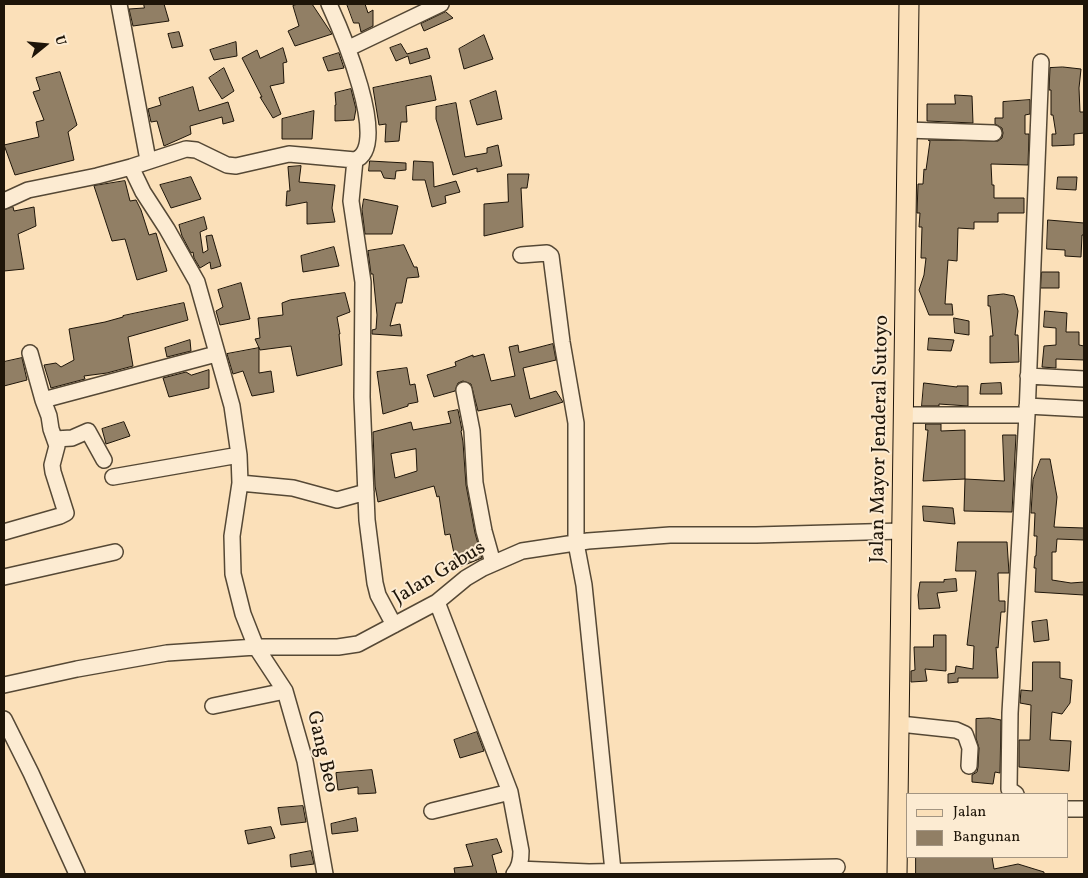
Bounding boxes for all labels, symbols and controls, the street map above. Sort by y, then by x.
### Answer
north arrow [20,20,70,70]
text: U [49,33,70,48]
street label: Jalan Mayor Jenderal Sutoyo [867,315,895,563]
street label: Jalan Gabus [389,537,491,611]
street label: Gang Beo [300,709,342,795]
legend [906,793,1068,858]
text: Jalan [953,802,986,823]
text: Bangunan [953,827,1020,848]

